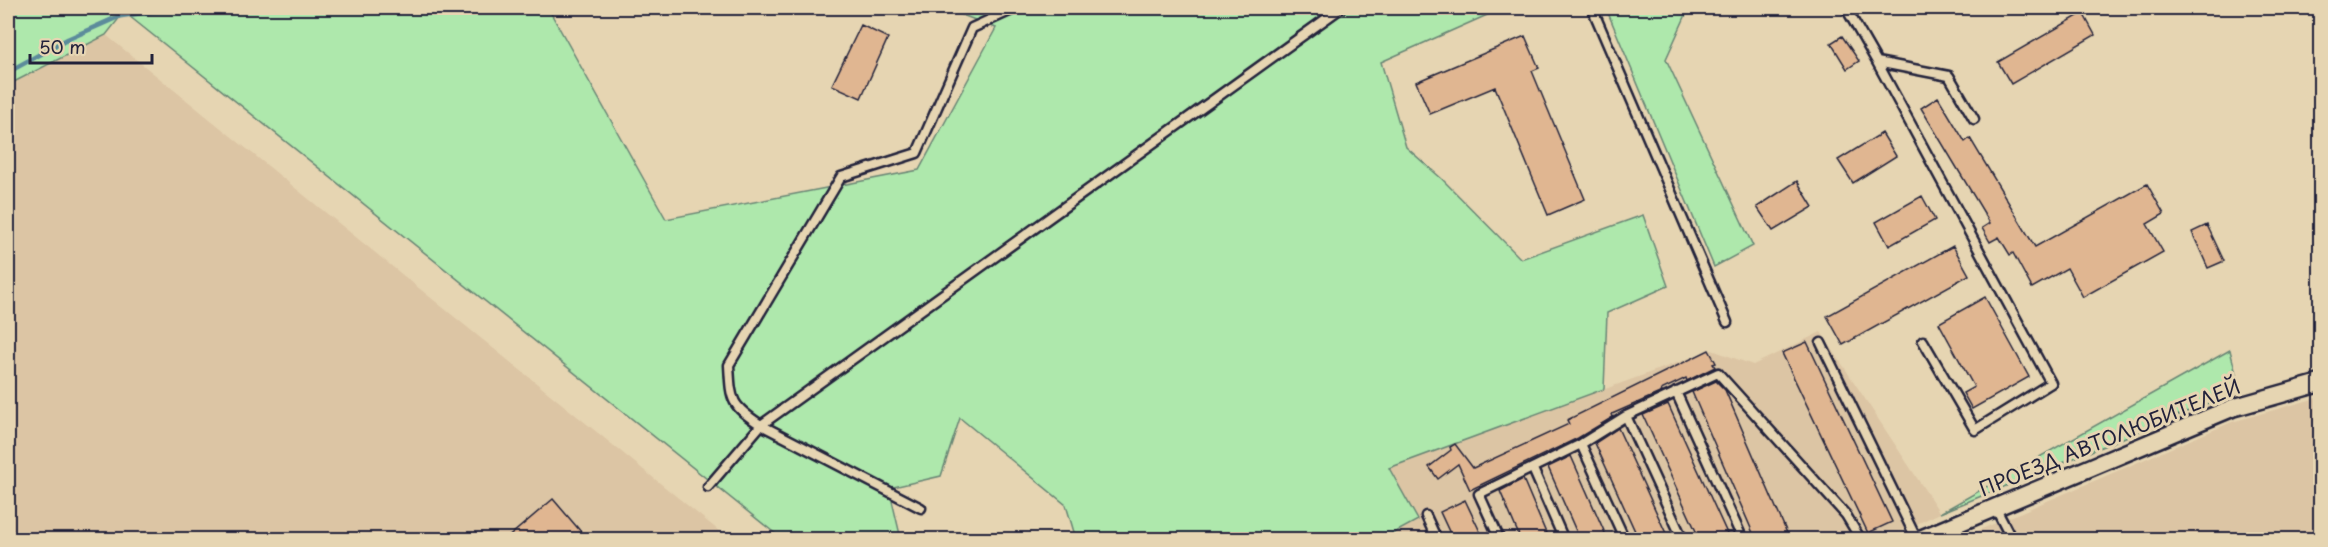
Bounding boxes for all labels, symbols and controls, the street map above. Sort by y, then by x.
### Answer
scale bar [30,27,152,65]
text: 50 m [39,33,86,60]
street label: ПРОЕЗД АВТОЛЮБИТЕЛЕЙ [1974,371,2245,503]

